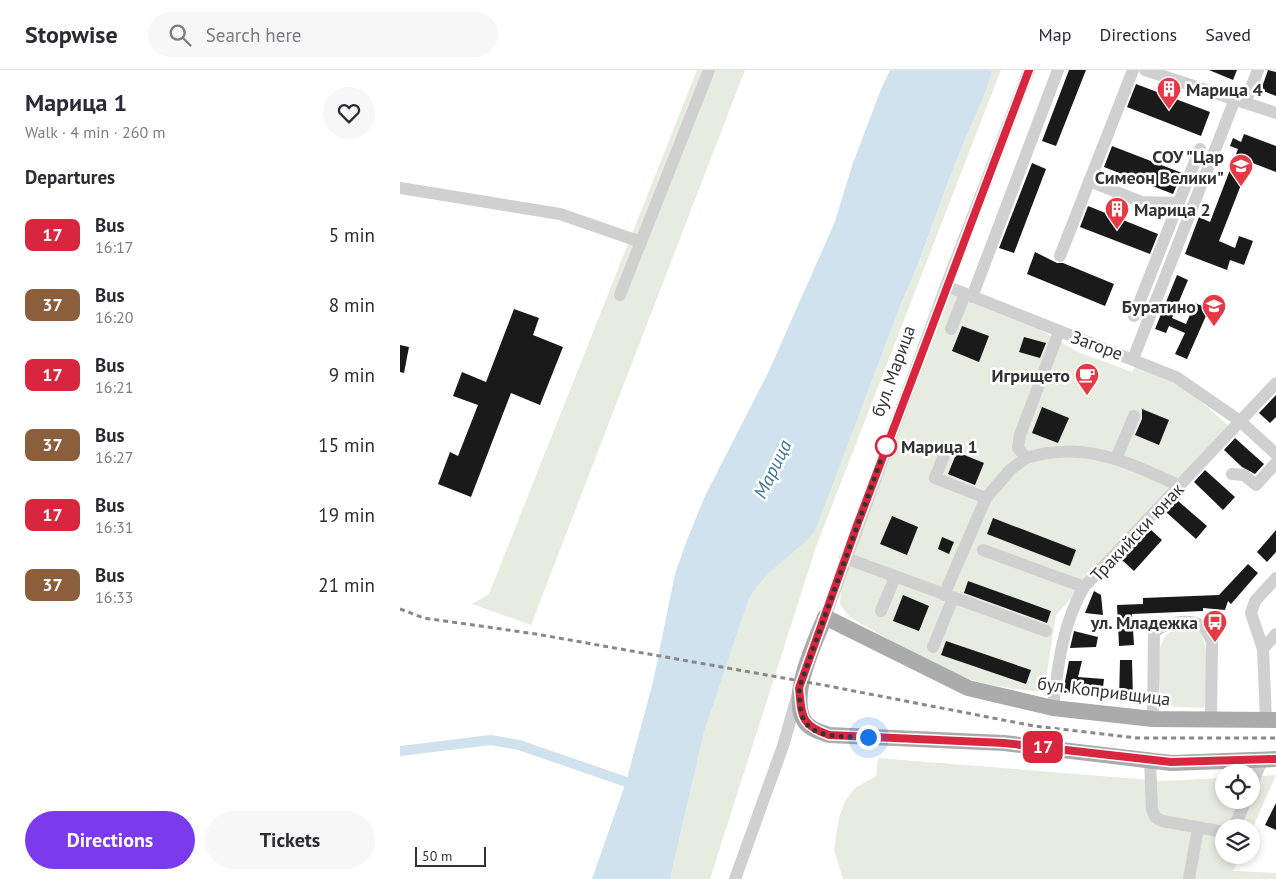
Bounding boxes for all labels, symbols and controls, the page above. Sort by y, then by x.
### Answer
search box [148,12,498,57]
text: Stopwise [25,19,118,50]
icon: search [166,21,194,49]
text: Search here [206,23,302,47]
text: Map [1039,23,1071,46]
text: Directions [1099,23,1177,46]
text: Saved [1205,23,1251,46]
building icon: Марица 4 [1156,76,1182,110]
place label: Марица 4 [1186,78,1263,101]
text: Марица 1 [25,87,127,118]
button: heart [323,87,375,139]
text: Walk · 4 min · 260 m [25,122,165,142]
place label: СОУ "Цар Симеон Велики" [1095,145,1224,189]
school or university icon: СОУ "Цар Симеон Велики" [1228,153,1254,187]
text: Departures [25,165,115,189]
building icon: Марица 2 [1104,196,1130,230]
place label: Марица 2 [1134,198,1211,221]
text: Bus [95,213,124,237]
text: 17 [42,223,63,246]
text: 5 min [329,223,375,247]
text: 16:17 [95,237,133,257]
text: Bus [95,283,124,307]
text: 37 [42,293,63,316]
text: 8 min [329,293,375,317]
school or university icon: Буратино [1201,293,1227,327]
place label: Буратино [1122,295,1196,318]
text: 16:20 [95,307,133,327]
street label: бул. Марица [866,322,920,420]
street label: Загоре [1068,325,1126,365]
text: Bus [95,353,124,377]
cafe icon: Игрището [1074,362,1100,396]
text: 17 [42,363,63,386]
text: 9 min [329,363,375,387]
place label: Игрището [991,364,1070,387]
text: 16:21 [95,377,133,397]
text: Bus [95,423,124,447]
text: 37 [42,433,63,456]
text: 15 min [318,433,375,457]
water label: Марица [748,435,797,502]
marker: Марица 1 [875,435,897,457]
place label: Марица 1 [901,435,978,458]
text: 16:27 [95,447,133,467]
street label: Тракийски юнак [1085,478,1189,586]
text: Bus [95,493,124,517]
text: 17 [42,503,63,526]
text: 19 min [318,503,375,527]
text: 16:31 [95,517,133,537]
text: Bus [95,563,124,587]
text: 37 [42,573,63,596]
text: 21 min [318,573,375,597]
text: 16:33 [95,587,133,607]
bus stop icon: ул. Младежка [1202,609,1228,643]
place label: ул. Младежка [1090,611,1198,634]
street label: бул. Копривщица [1036,671,1172,711]
your location [856,725,881,750]
line badge: 17 [1020,731,1066,763]
text: 17 [1033,735,1053,758]
map controls [1215,764,1260,864]
button: locate [1215,764,1260,809]
button: Directions [25,811,195,869]
button: Tickets [205,811,375,869]
button: layers [1215,819,1260,864]
scale bar [415,844,486,867]
text: 50 m [422,847,452,865]

